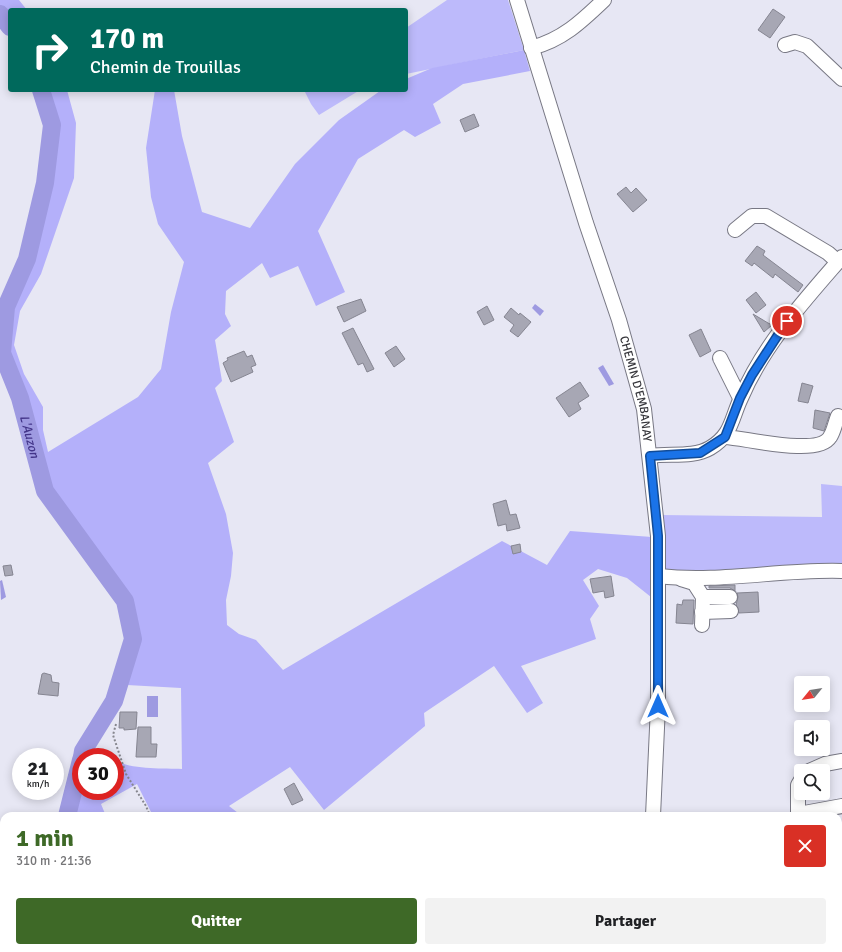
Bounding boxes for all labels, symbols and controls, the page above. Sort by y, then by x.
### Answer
text: 170 m [90,22,164,56]
icon: right [24,24,76,76]
text: Chemin de Trouillas [90,56,241,78]
pin [770,304,804,338]
icon: arrive [776,310,798,332]
street label: CHEMIN D'EMBANAY [616,334,655,443]
water label: L'Auzon [16,413,43,461]
north arrow [794,676,830,712]
map controls [794,676,830,800]
position arrow [637,685,679,727]
button: sound [794,720,830,756]
speed limit sign: 30 [72,748,124,800]
text: 21 [27,756,49,781]
button: search [794,764,830,800]
text: km/h [27,778,49,790]
text: 1 min [16,823,74,853]
button: close [784,825,826,867]
text: 310 m · 21:36 [16,853,92,869]
button: Quitter [16,898,417,944]
button: Partager [425,898,826,944]

